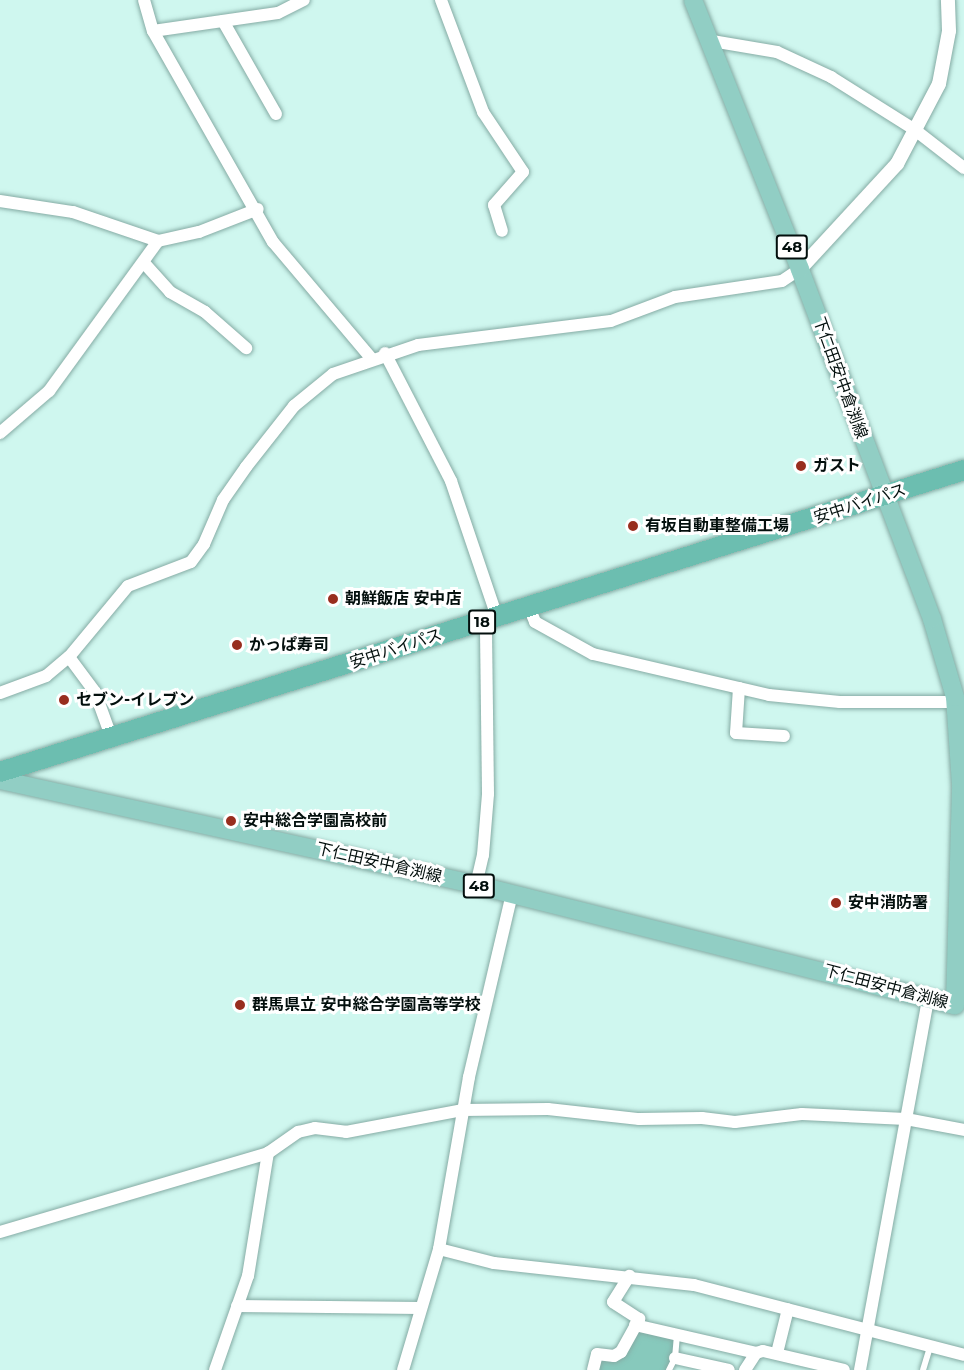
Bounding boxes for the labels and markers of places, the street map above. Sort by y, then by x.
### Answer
place label: ガスト [813,456,861,476]
marker: ガスト [794,459,808,473]
place label: 有坂自動車整備工場 [645,516,789,536]
marker: 有坂自動車整備工場 [626,519,640,533]
place label: 朝鮮飯店 安中店 [345,589,462,609]
marker: 朝鮮飯店 安中店 [326,592,340,606]
place label: かっぱ寿司 [249,635,329,655]
marker: かっぱ寿司 [230,638,244,652]
place label: セブン-イレブン [76,690,194,710]
marker: セブン-イレブン [57,693,71,707]
place label: 安中総合学園高校前 [243,811,387,831]
marker: 安中総合学園高校前 [224,814,238,828]
place label: 安中消防署 [848,893,928,913]
marker: 安中消防署 [829,896,843,910]
place label: 群馬県立 安中総合学園高等学校 [252,995,481,1015]
marker: 群馬県立 安中総合学園高等学校 [233,998,247,1012]

